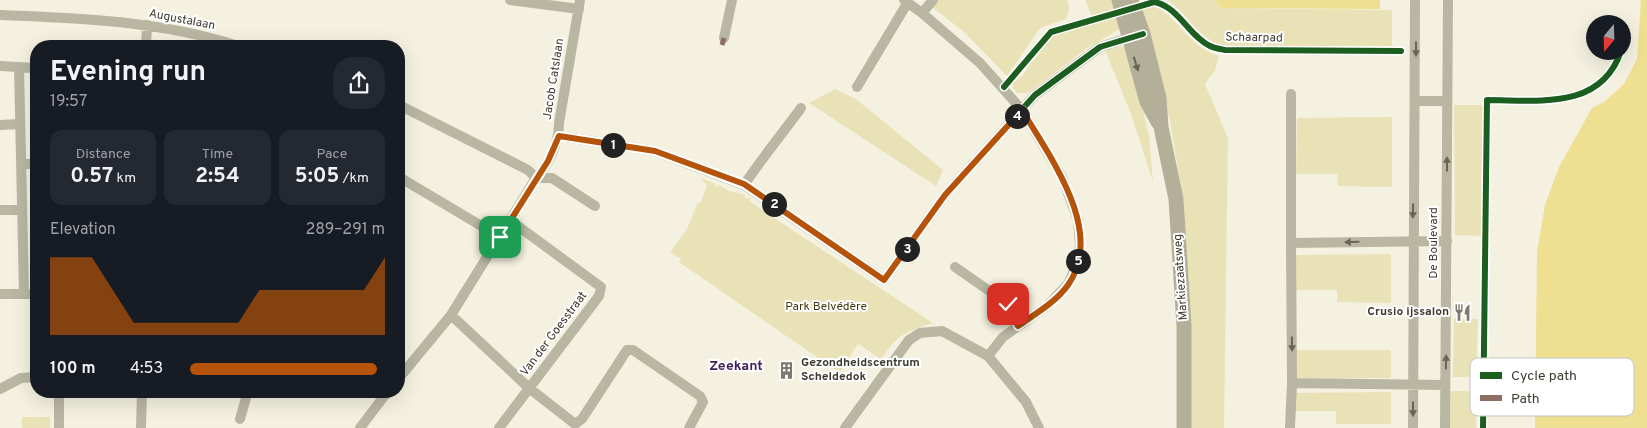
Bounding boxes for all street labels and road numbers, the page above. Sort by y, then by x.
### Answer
street label: Augustalaan [147,6,217,34]
street label: Schaarpad [1225,30,1283,46]
street label: Jacob Catslaan [540,37,568,121]
street label: De Boulevard [1426,207,1442,279]
street label: Markiezaatsweg [1170,233,1192,321]
street label: Van der Goesstraat [517,288,591,380]

